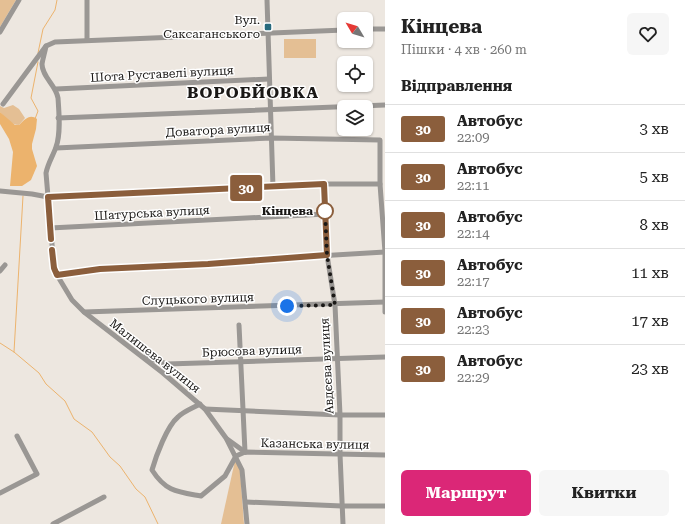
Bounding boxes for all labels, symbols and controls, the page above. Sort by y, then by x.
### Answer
north arrow [337,12,373,48]
map controls [337,12,373,136]
place label: Вул. Саксаганського [163,13,260,41]
button: heart [627,13,669,55]
text: Кінцева [401,15,482,38]
marker: Вул. Саксаганського [263,22,273,32]
text: Пішки · 4 хв · 260 m [401,42,527,57]
button: locate [337,56,373,92]
street label: Шота Руставелі вулиця [90,63,234,85]
text: Відправлення [401,77,512,95]
district label: ВОРОБЙОВКА [187,83,319,102]
button: layers [337,100,373,136]
text: Автобус [457,112,523,130]
street label: Доватора вулиця [165,120,271,140]
text: 3 хв [640,120,669,138]
text: 30 [415,121,431,137]
text: 22:09 [457,130,489,145]
text: Автобус [457,160,523,178]
text: 5 хв [640,168,669,186]
text: 30 [415,169,431,185]
line badge: 30 [228,175,264,201]
text: 22:11 [457,178,489,193]
text: 30 [238,180,254,196]
marker: Кінцева [316,202,334,220]
street label: Шатурська вулиця [94,203,210,223]
place label: Кінцева [262,204,313,218]
text: Автобус [457,208,523,226]
text: 8 хв [640,216,669,234]
text: 30 [415,217,431,233]
text: 22:14 [457,226,489,241]
text: Автобус [457,256,523,274]
text: 11 хв [631,264,669,282]
text: 30 [415,265,431,281]
text: 22:17 [457,274,489,289]
street label: Слуцького вулиця [142,290,254,308]
your location [277,296,297,316]
text: Автобус [457,304,523,322]
text: 17 хв [631,312,669,330]
text: 30 [415,313,431,329]
street label: Малишева вулиця [107,316,203,396]
street label: Авдєєва вулиця [317,317,337,414]
text: 22:23 [457,322,489,337]
street label: Брюсова вулиця [202,342,302,360]
text: Автобус [457,352,523,370]
text: 23 хв [631,360,669,378]
text: 30 [415,361,431,377]
text: 22:29 [457,370,489,385]
street label: Казанська вулиця [260,436,370,452]
button: Маршрут [401,470,531,516]
button: Квитки [539,470,669,516]

